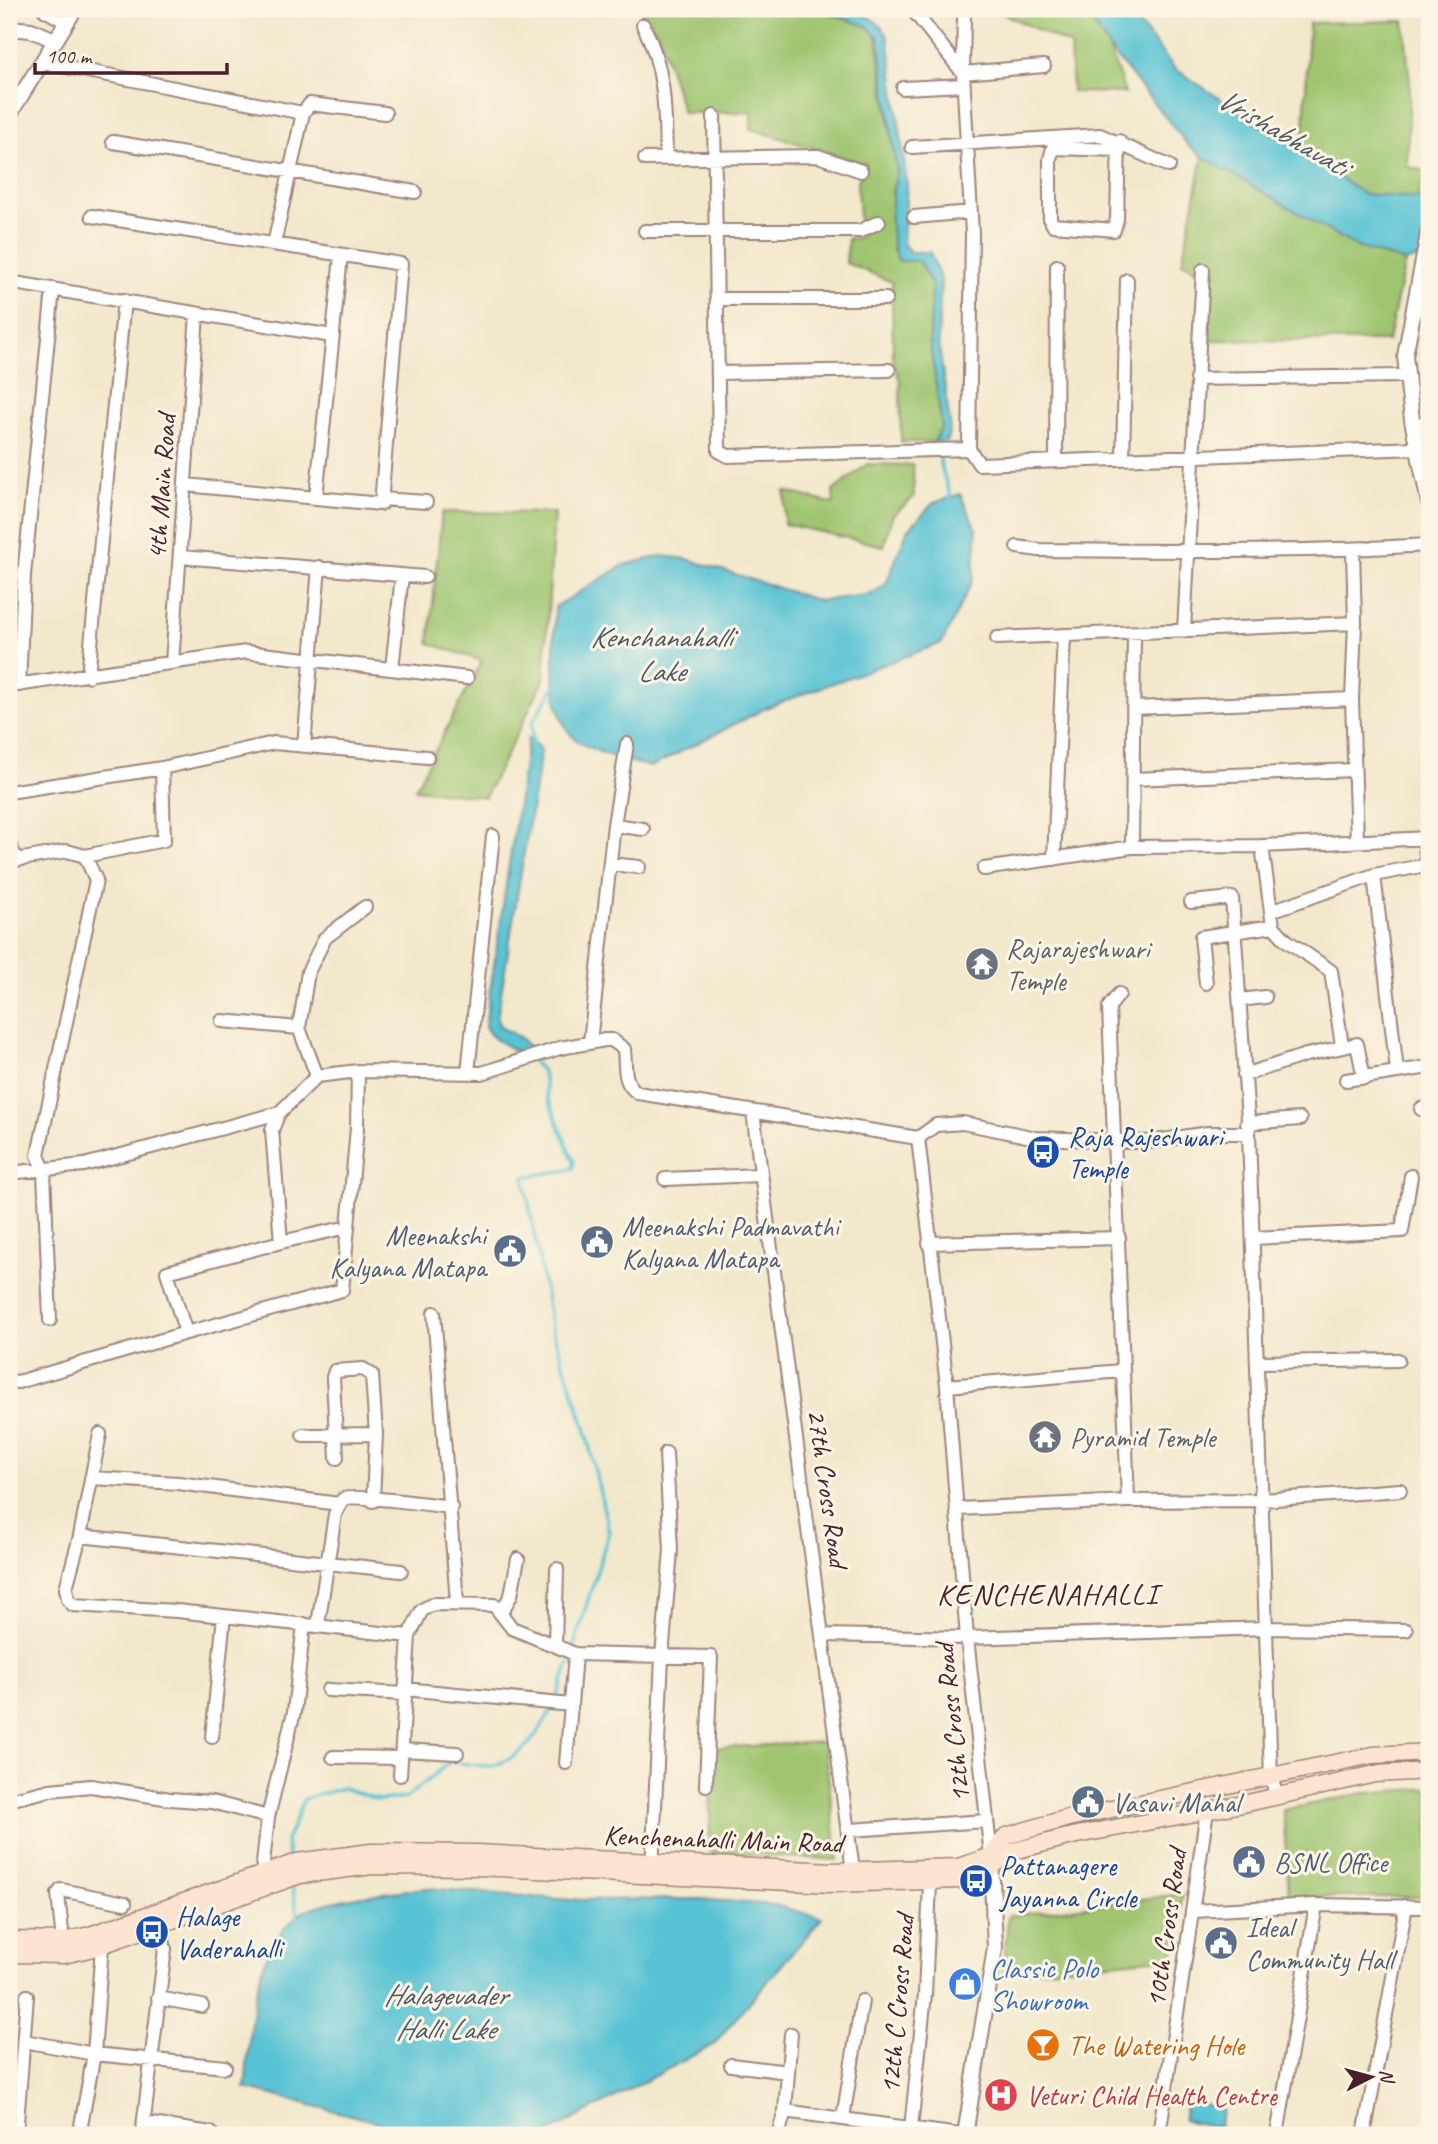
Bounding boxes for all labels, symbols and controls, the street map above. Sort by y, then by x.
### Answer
scale bar [35,32,228,76]
text: 100 m [46,43,93,69]
water label: Vrishabhavati [1211,80,1361,188]
street label: 4th Main Road [138,409,184,561]
water label: Kenchanahalli Lake [590,618,739,690]
place label: Rajarajeshwari Temple [1006,931,1153,998]
temple icon: Rajarajeshwari Temple [963,945,1001,983]
place label: Raja Rajeshwari Temple [1068,1119,1226,1186]
bus stop icon: Raja Rajeshwari Temple [1024,1133,1062,1171]
place label: Meenakshi Padmavathi Kalyana Matapa [622,1209,842,1276]
place label: Meenakshi Kalyana Matapa [330,1218,490,1285]
public building icon: Meenakshi Padmavathi Kalyana Matapa [578,1223,616,1261]
public building icon: Meenakshi Kalyana Matapa [491,1232,529,1270]
street label: 27th Cross Road [800,1407,857,1573]
temple icon: Pyramid Temple [1026,1418,1064,1456]
place label: Pyramid Temple [1070,1420,1217,1455]
district label: KENCHENAHALLI [937,1575,1164,1613]
street label: 12th Cross Road [926,1638,978,1804]
public building icon: Vasavi Mahal [1069,1783,1107,1821]
place label: Vasavi Mahal [1112,1785,1245,1820]
street label: Kenchenahalli Main Road [603,1817,847,1861]
street label: 10th Cross Road [1138,1843,1195,2009]
public building icon: BSNL Office [1230,1843,1268,1881]
place label: BSNL Office [1274,1845,1389,1880]
place label: Pattanagere Jayanna Circle [998,1848,1138,1915]
bus stop icon: Pattanagere Jayanna Circle [957,1862,995,1900]
place label: Halage Vaderahalli [176,1899,286,1966]
street label: 12th C Cross Road [872,1909,923,2095]
place label: Ideal Community Hall [1246,1910,1398,1977]
bus stop icon: Halage Vaderahalli [133,1913,171,1951]
public building icon: Ideal Community Hall [1202,1924,1240,1962]
place label: Classic Polo Showroom [990,1951,1100,2018]
shop icon: Classic Polo Showroom [946,1965,984,2003]
water label: Halagevader Halli Lake [384,1976,511,2048]
bar icon: The Watering Hole [1024,2026,1062,2064]
place label: The Watering Hole [1068,2028,1246,2063]
north arrow [1336,2042,1406,2112]
text: N [1374,2068,1400,2086]
hospital icon: Veturi Child Health Centre [982,2076,1020,2114]
place label: Veturi Child Health Centre [1026,2078,1279,2113]

